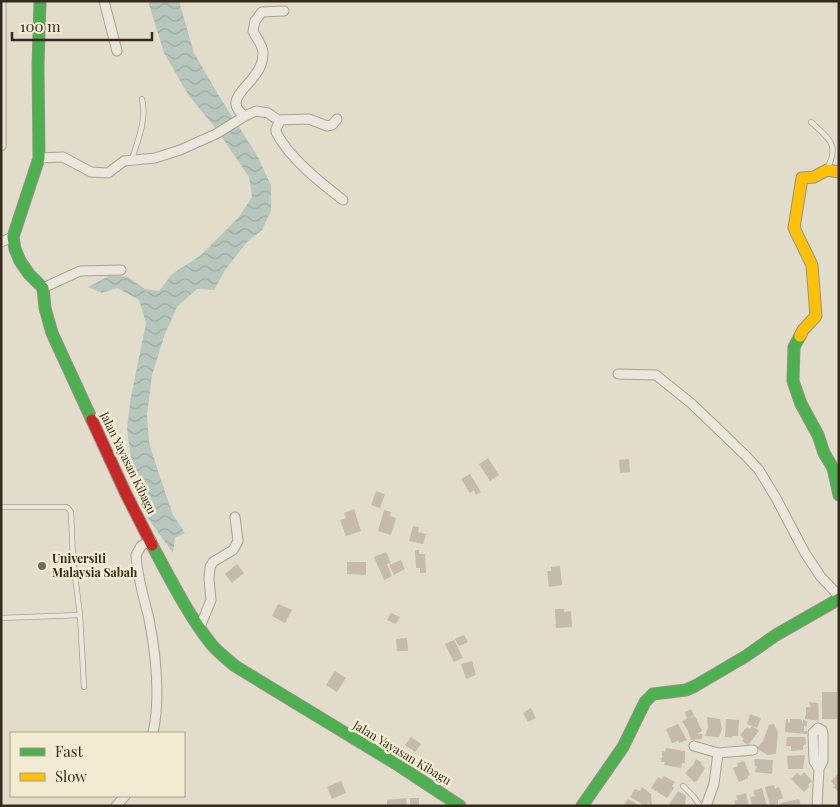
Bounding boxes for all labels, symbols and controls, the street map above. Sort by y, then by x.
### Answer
scale bar [12,10,152,42]
text: 100 m [20,16,61,36]
street label: Jalan Yayasan Kibagu [97,408,161,516]
place label: Universiti Malaysia Sabah [52,550,138,580]
marker: Universiti Malaysia Sabah [36,560,48,572]
street label: Jalan Yayasan Kibagu [350,716,455,788]
legend [10,732,185,797]
text: Fast [55,741,84,761]
text: Slow [55,766,87,786]

